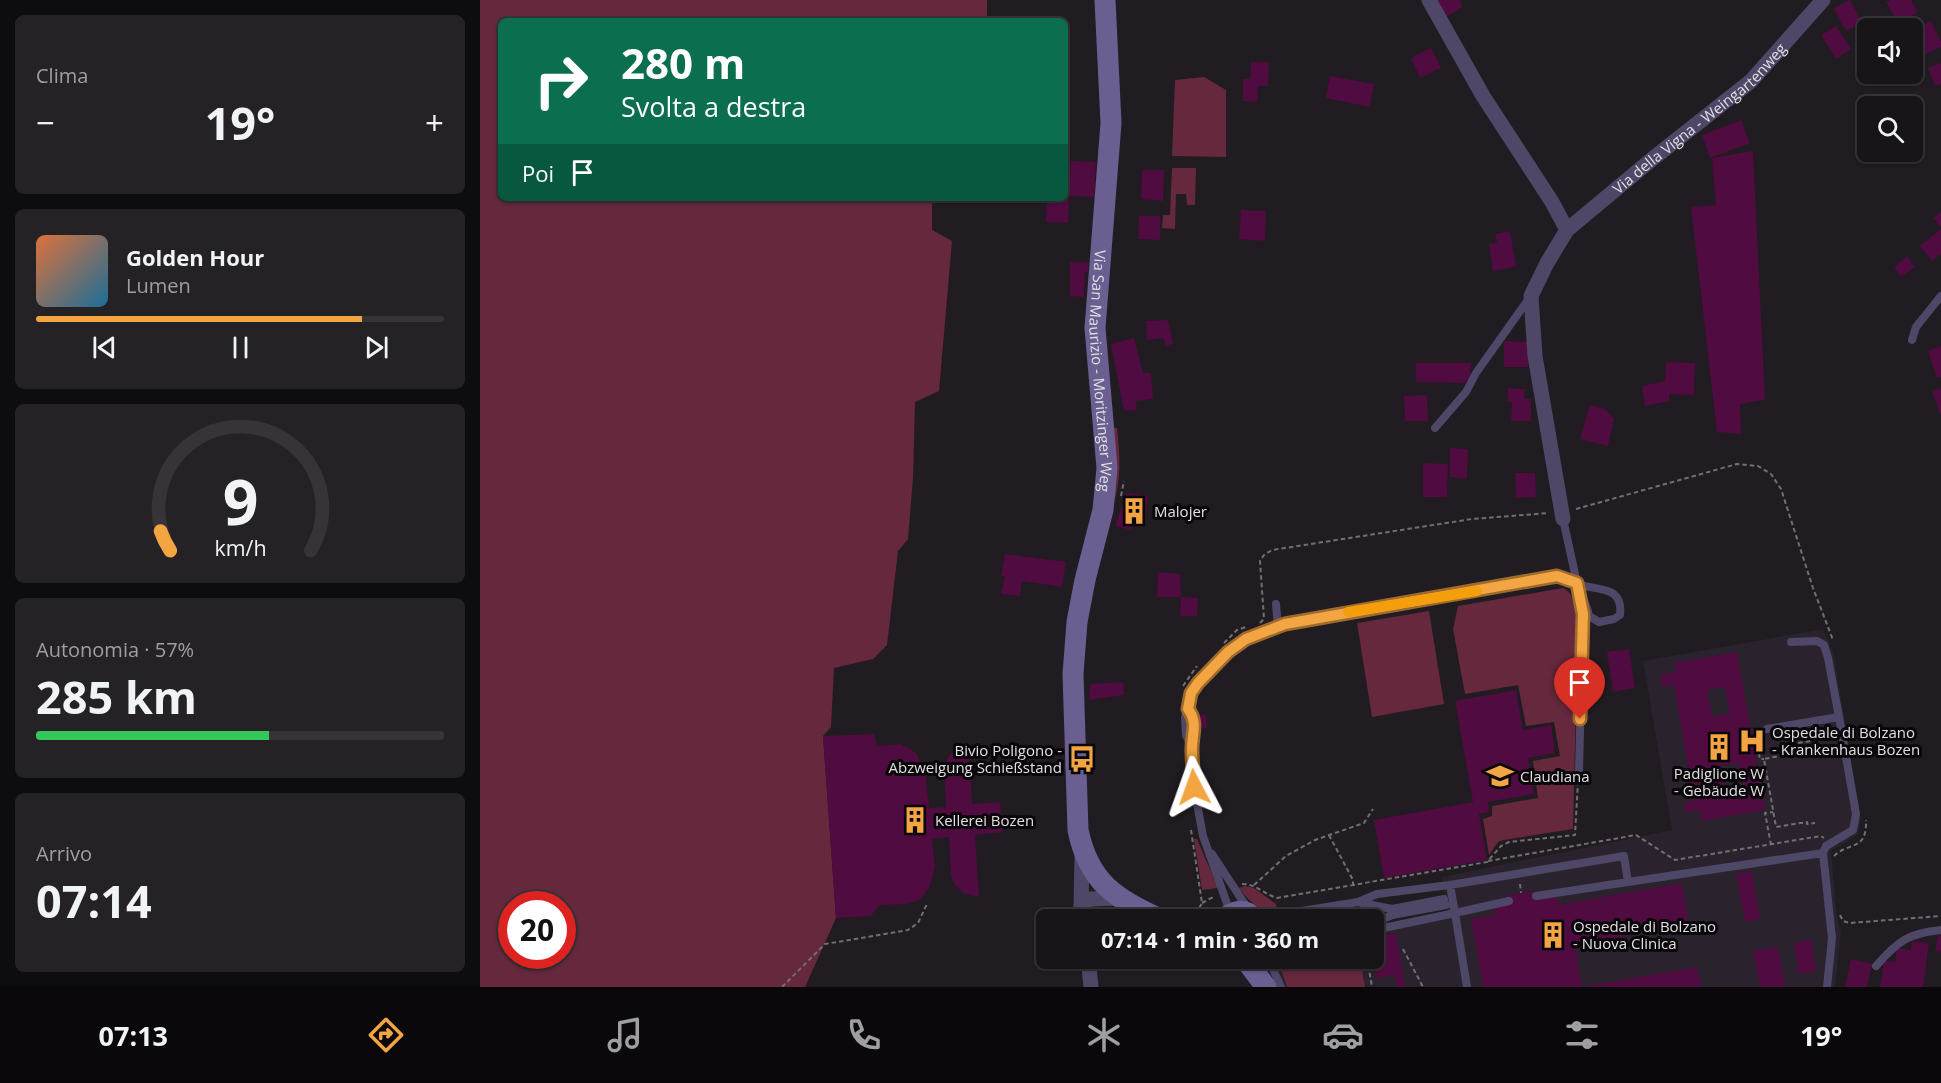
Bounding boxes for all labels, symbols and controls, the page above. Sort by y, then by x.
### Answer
map controls [1857,18,1923,162]
button: sound [1857,18,1923,84]
text: 280 m [621,34,745,91]
street label: Via della Vigna - Weingartenweg [1608,39,1790,198]
icon: right [522,42,600,120]
text: Clima [36,62,88,89]
text: Svolta a destra [621,88,806,125]
text: 19° [205,92,275,153]
button: search [1857,96,1923,162]
text: − [36,100,55,145]
text: + [425,100,444,145]
icon: arrive [566,156,599,189]
text: Poi [522,158,554,188]
text: Golden Hour [126,242,264,272]
street label: Via San Maurizio - Moritzinger Weg [1085,249,1118,493]
text: Lumen [126,272,191,299]
icon: previous [88,331,121,364]
icon: pause [224,331,257,364]
icon: next [360,331,393,364]
text: 9 [222,458,258,543]
building icon: Malojer [1119,496,1149,526]
place label: Malojer [1154,501,1207,521]
text: km/h [214,533,266,562]
text: Autonomia · 57% [36,636,194,663]
pin [1554,657,1605,719]
text: 285 km [36,666,197,727]
icon: arrive [1563,666,1596,699]
place label: Ospedale di Bolzano - Krankenhaus Bozen [1772,722,1920,759]
hospital icon: Ospedale di Bolzano - Krankenhaus Bozen [1737,726,1767,756]
building icon: Padiglione W - Gebäude W [1704,732,1734,762]
place label: Bivio Poligono - Abzweigung Schießstand [889,740,1062,777]
bus stop icon: Bivio Poligono - Abzweigung Schießstand [1067,744,1097,774]
position arrow [1162,755,1226,819]
school or university icon: Claudiana [1485,761,1515,791]
place label: Padiglione W - Gebäude W [1674,763,1764,800]
place label: Claudiana [1520,766,1590,786]
building icon: Kellerei Bozen [900,805,930,835]
place label: Kellerei Bozen [935,810,1034,830]
text: Arrivo [36,840,92,867]
text: 07:14 [36,870,152,931]
speed limit sign: 20 [498,891,576,969]
place label: Ospedale di Bolzano - Nuova Clinica [1573,916,1716,953]
building icon: Ospedale di Bolzano - Nuova Clinica [1538,920,1568,950]
text: 07:14 · 1 min · 360 m [1101,924,1319,954]
icon: directions [365,1014,407,1056]
icon: music [604,1014,646,1056]
icon: phone [843,1014,885,1056]
icon: climate [1083,1014,1125,1056]
icon: car [1322,1014,1364,1056]
icon: filters [1561,1014,1603,1056]
text: 07:13 [99,1017,168,1054]
text: 19° [1800,1017,1842,1054]

